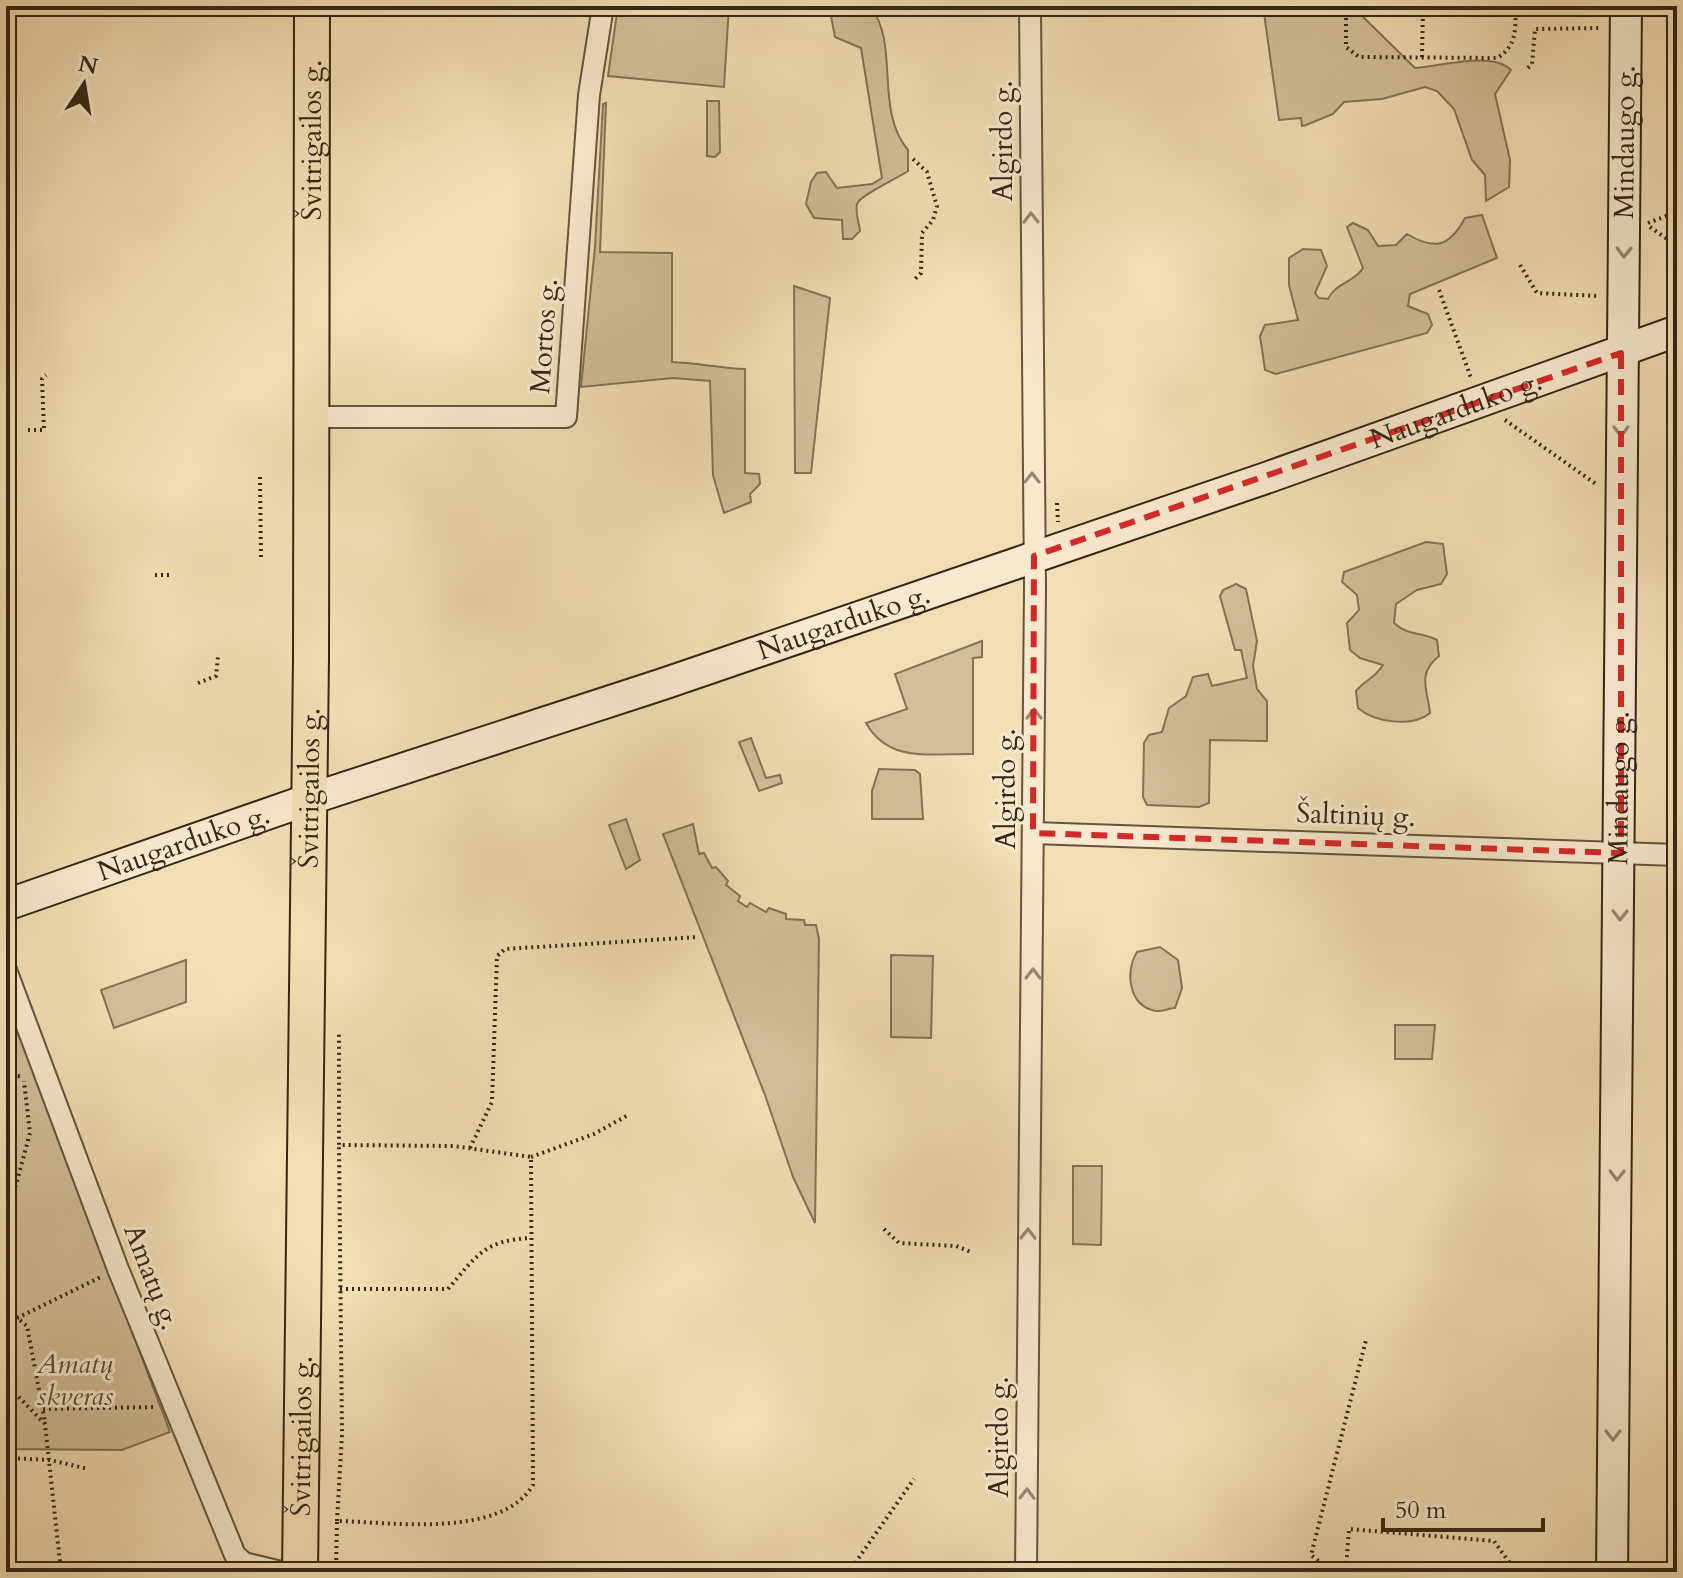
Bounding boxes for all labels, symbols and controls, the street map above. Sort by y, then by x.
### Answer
north arrow [44,44,124,124]
text: N [75,49,100,82]
street label: Švitrigailos g. [293,60,331,220]
street label: Mindaugo g. [1605,65,1644,219]
street label: Algirdo g. [984,80,1022,202]
one-way arrow [1023,211,1040,224]
one-way arrow [1615,246,1633,259]
street label: Mortos g. [521,277,567,395]
street label: Naugarduko g. [1365,362,1547,458]
one-way arrow [1612,425,1630,438]
one-way arrow [1023,471,1041,484]
street label: Naugarduko g. [752,575,935,669]
street label: Švitrigailos g. [289,707,329,869]
one-way arrow [1025,707,1043,720]
street label: Mindaugo g. [1599,711,1639,865]
street label: Algirdo g. [987,728,1025,850]
street label: Šaltinių g. [1296,794,1416,836]
street label: Naugarduko g. [92,796,275,891]
one-way arrow [1611,909,1629,922]
one-way arrow [1024,967,1042,980]
one-way arrow [1608,1169,1626,1182]
street label: Amatų g. [115,1219,189,1335]
one-way arrow [1019,1227,1037,1240]
park label: Amatų skveras [36,1345,114,1415]
street label: Švitrigailos g. [282,1355,322,1517]
street label: Algirdo g. [980,1376,1018,1498]
one-way arrow [1604,1429,1622,1442]
scale bar [1383,1482,1543,1532]
one-way arrow [1018,1487,1036,1500]
text: 50 m [1395,1494,1447,1527]

